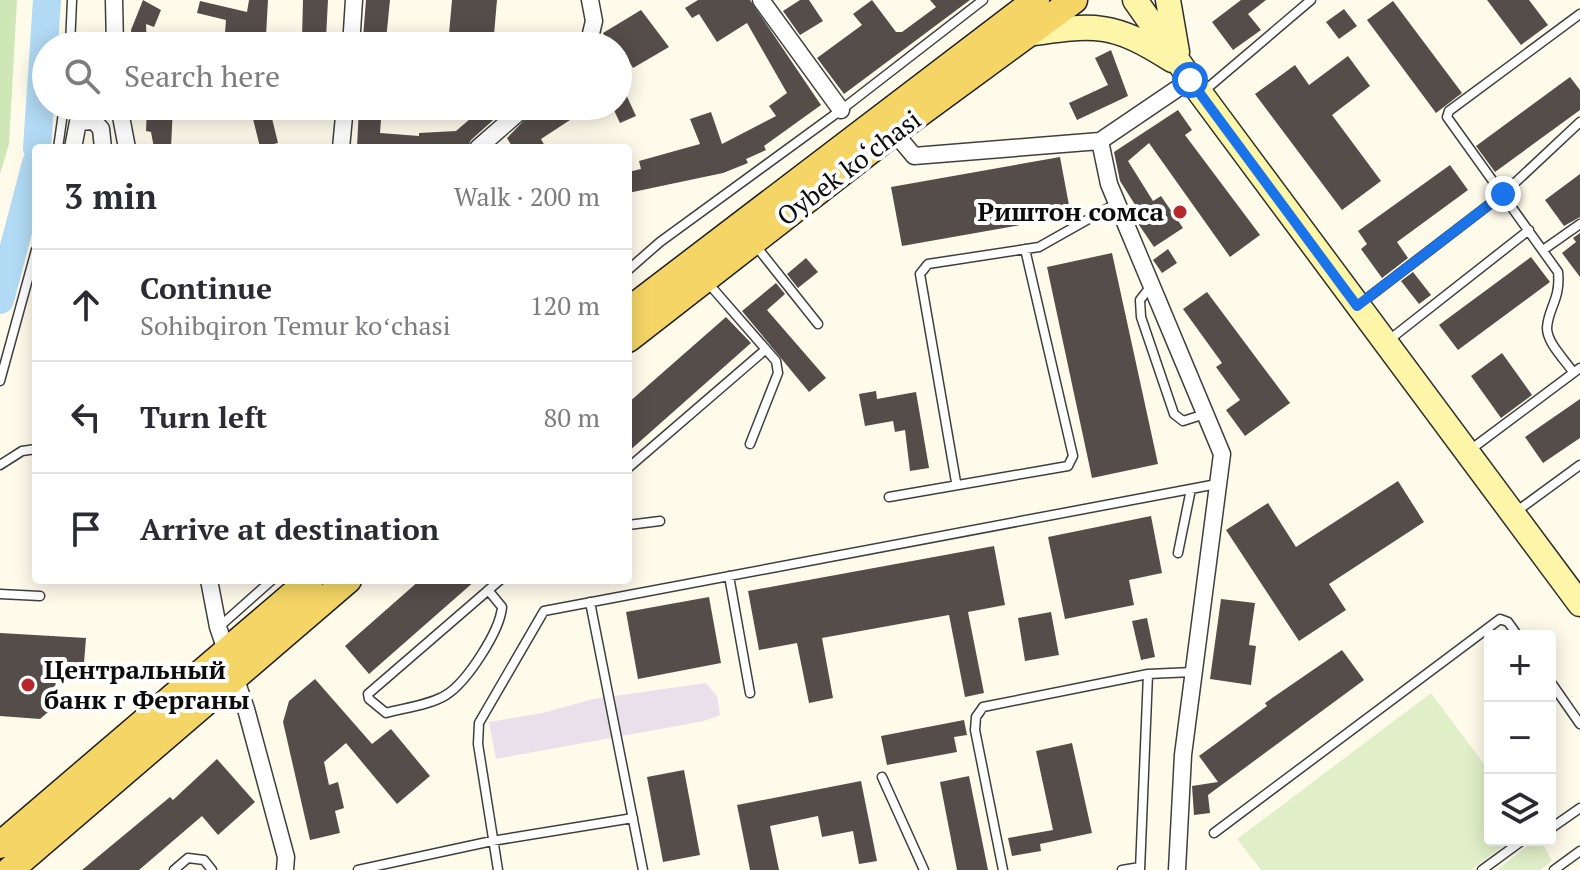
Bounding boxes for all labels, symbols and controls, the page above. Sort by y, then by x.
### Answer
search box [32,32,632,120]
icon: search [60,54,104,98]
text: Search here [124,56,280,96]
route start [1172,62,1208,98]
street label: Oybek ko‘chasi [770,102,927,233]
text: 3 min [64,174,157,219]
route end [1485,176,1521,212]
text: Walk · 200 m [454,179,600,213]
place label: Риштон сомса [978,194,1165,228]
marker: Риштон сомса [1171,203,1189,221]
text: Continue [140,268,272,308]
icon: ahead [64,283,108,327]
text: 120 m [530,288,600,322]
text: Sohibqiron Temur koʻchasi [140,308,451,342]
icon: left [64,395,108,439]
text: Turn left [140,397,267,437]
text: 80 m [544,400,600,434]
icon: arrive [64,507,108,551]
text: Arrive at destination [140,509,439,549]
map controls [1484,630,1556,846]
button: + [1484,630,1556,702]
place label: Центральный банк г Ферганы [44,652,249,716]
marker: Центральный банк г Ферганы [19,676,37,694]
button: − [1484,702,1556,774]
button: layers [1484,774,1556,846]

